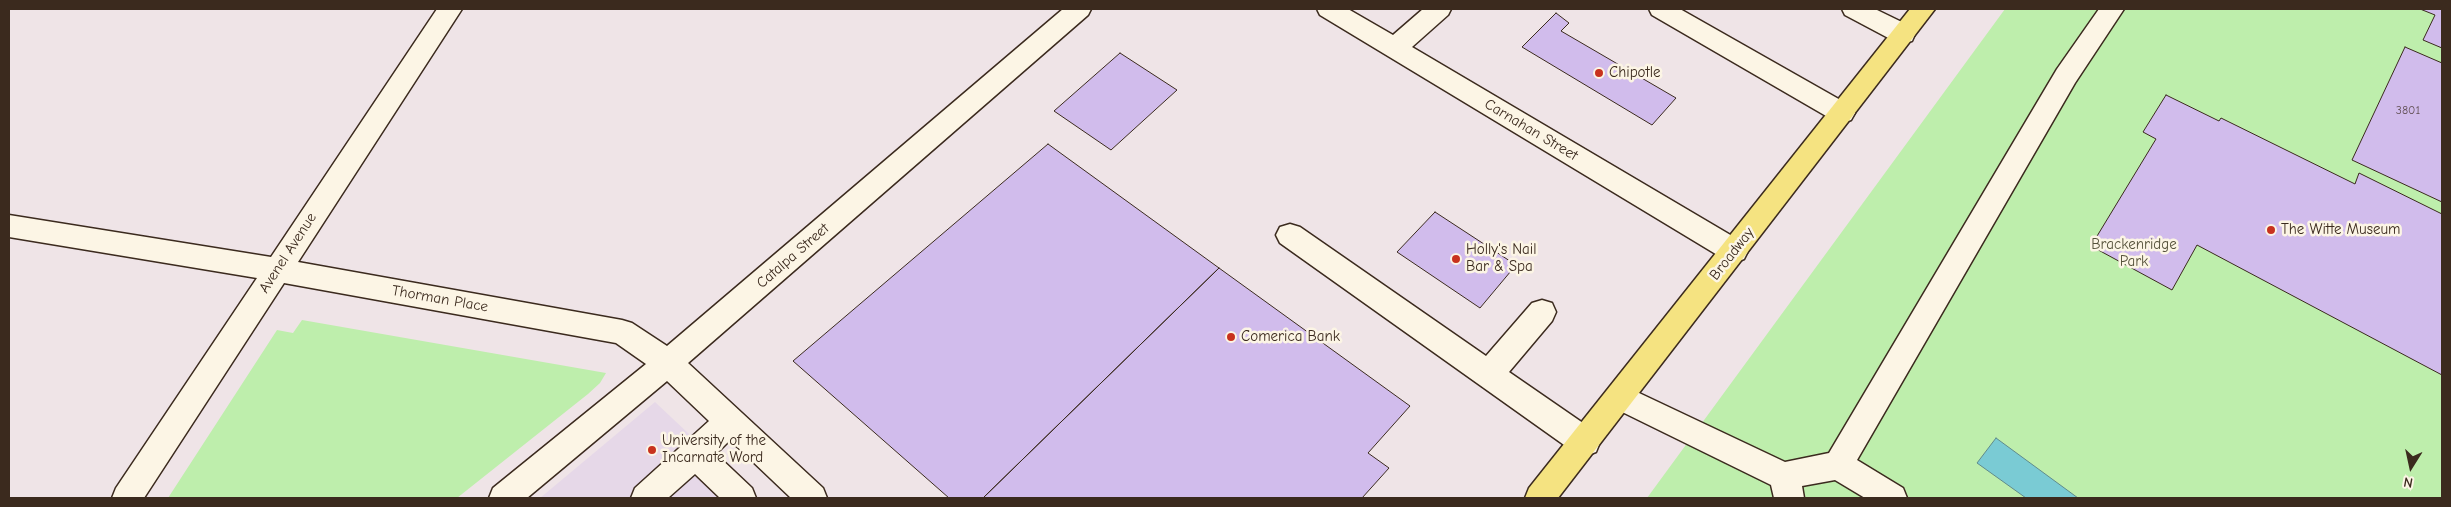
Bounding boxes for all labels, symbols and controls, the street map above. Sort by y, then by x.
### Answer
place label: Chipotle [1609,64,1661,82]
marker: Chipotle [1593,67,1605,79]
street label: Carnahan Street [1481,95,1581,165]
house number: 3801 [2396,104,2420,118]
street label: Avenel Avenue [255,210,321,296]
street label: Catalpa Street [753,220,833,292]
place label: The Witte Museum [2281,221,2400,239]
street label: Broadway [1706,224,1758,284]
marker: The Witte Museum [2265,224,2277,236]
park label: Brackenridge Park [2091,236,2177,271]
place label: Holly's Nail Bar & Spa [1466,241,1537,276]
marker: Holly's Nail Bar & Spa [1450,253,1462,265]
street label: Thorman Place [390,282,490,316]
place label: Comerica Bank [1241,328,1340,346]
marker: Comerica Bank [1225,331,1237,343]
place label: University of the Incarnate Word [662,432,766,467]
north arrow [2386,442,2436,492]
marker: University of the Incarnate Word [646,444,658,456]
text: N [2402,473,2414,491]

